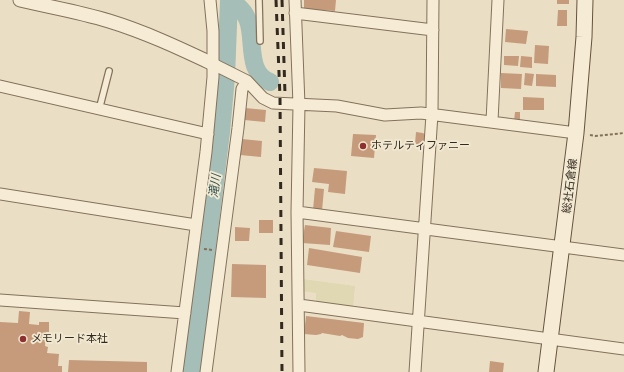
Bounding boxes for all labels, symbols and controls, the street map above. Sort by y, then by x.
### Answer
place label: ホテルティファニー [371,139,470,153]
marker: ホテルティファニー [358,141,368,151]
street label: 総社石倉線 [560,158,580,214]
water label: 滝川 [206,173,224,199]
place label: メモリード本社 [31,332,108,346]
marker: メモリード本社 [18,334,28,344]

